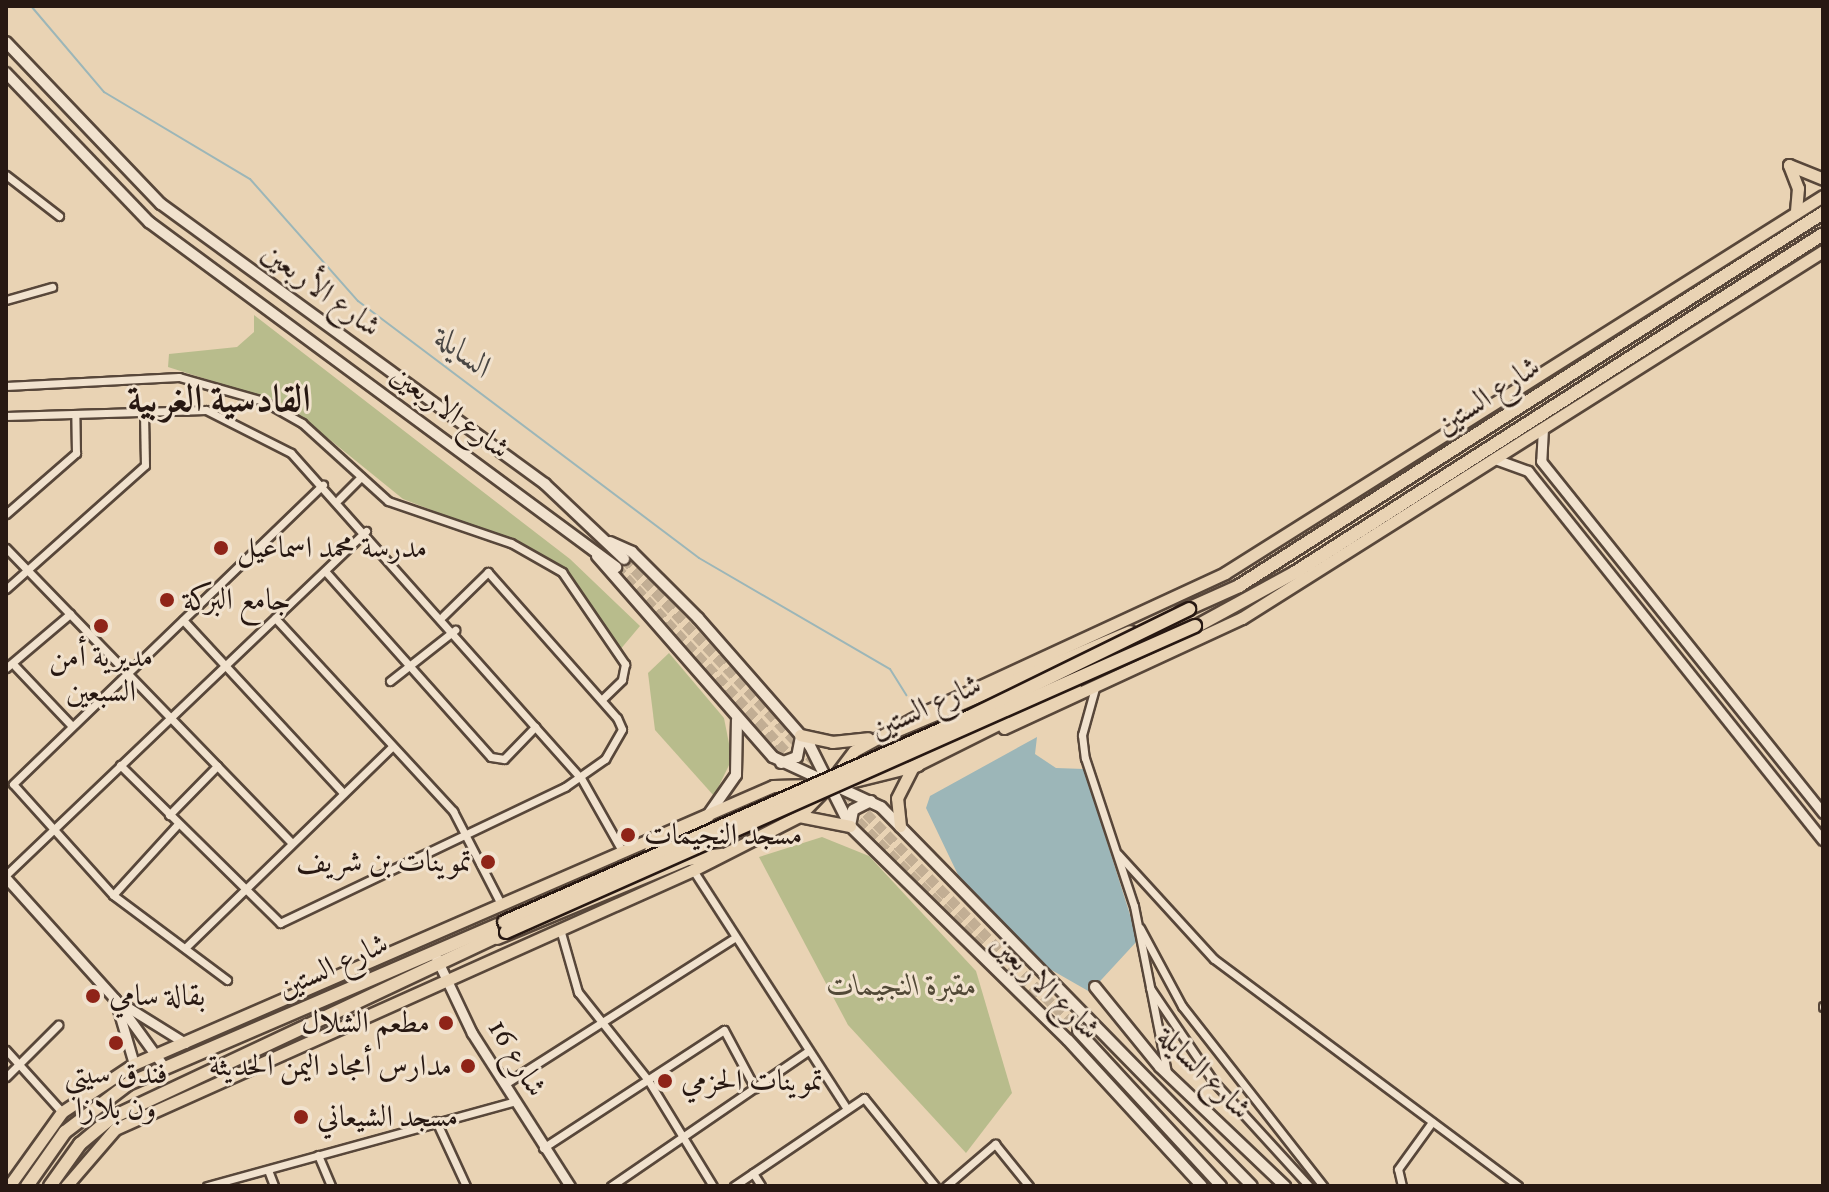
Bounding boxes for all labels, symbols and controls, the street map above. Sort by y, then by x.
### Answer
street label: شارع الأربعين [255,235,387,345]
water label: السايلة [427,319,501,387]
street label: شارع الستين [1429,349,1547,443]
street label: شارع الاربعين [384,357,516,467]
district label: القادسية الغربية [127,377,311,423]
place label: مدرسة محمد اسماعيل [237,530,427,566]
marker: مدرسة محمد اسماعيل [212,539,230,557]
place label: جامع البركة [183,582,291,618]
marker: جامع البركة [158,591,176,609]
marker: مديرية أمن السبعين [92,617,110,635]
place label: مديرية أمن السبعين [49,639,153,710]
street label: شارع الستين [865,667,987,747]
place label: مسجد النجيمات [644,817,802,853]
marker: مسجد النجيمات [619,826,637,844]
place label: تموينات بن شريف [296,844,472,880]
marker: تموينات بن شريف [479,853,497,871]
street label: شارع الستين [272,926,394,1006]
street label: شارع الاربعين [983,926,1107,1048]
park label: مقبرة النجيمات [827,968,977,1004]
place label: بقالة سامي [109,978,205,1014]
marker: بقالة سامي [84,987,102,1005]
place label: مطعم الشلال [301,1005,430,1041]
street label: شارع 16 [480,1013,554,1103]
marker: مطعم الشلال [437,1014,455,1032]
street label: شارع السايلة [1150,1019,1258,1127]
marker: فندق سيتي ون بلازا [107,1034,125,1052]
place label: مدارس أمجاد اليمن الحديثة [209,1048,452,1084]
place label: فندق سيتي ون بلازا [64,1056,168,1126]
marker: مدارس أمجاد اليمن الحديثة [459,1057,477,1075]
place label: تموينات الحزمي [681,1063,823,1099]
marker: تموينات الحزمي [656,1072,674,1090]
place label: مسجد الشيعاني [317,1099,458,1135]
marker: مسجد الشيعاني [292,1108,310,1126]

